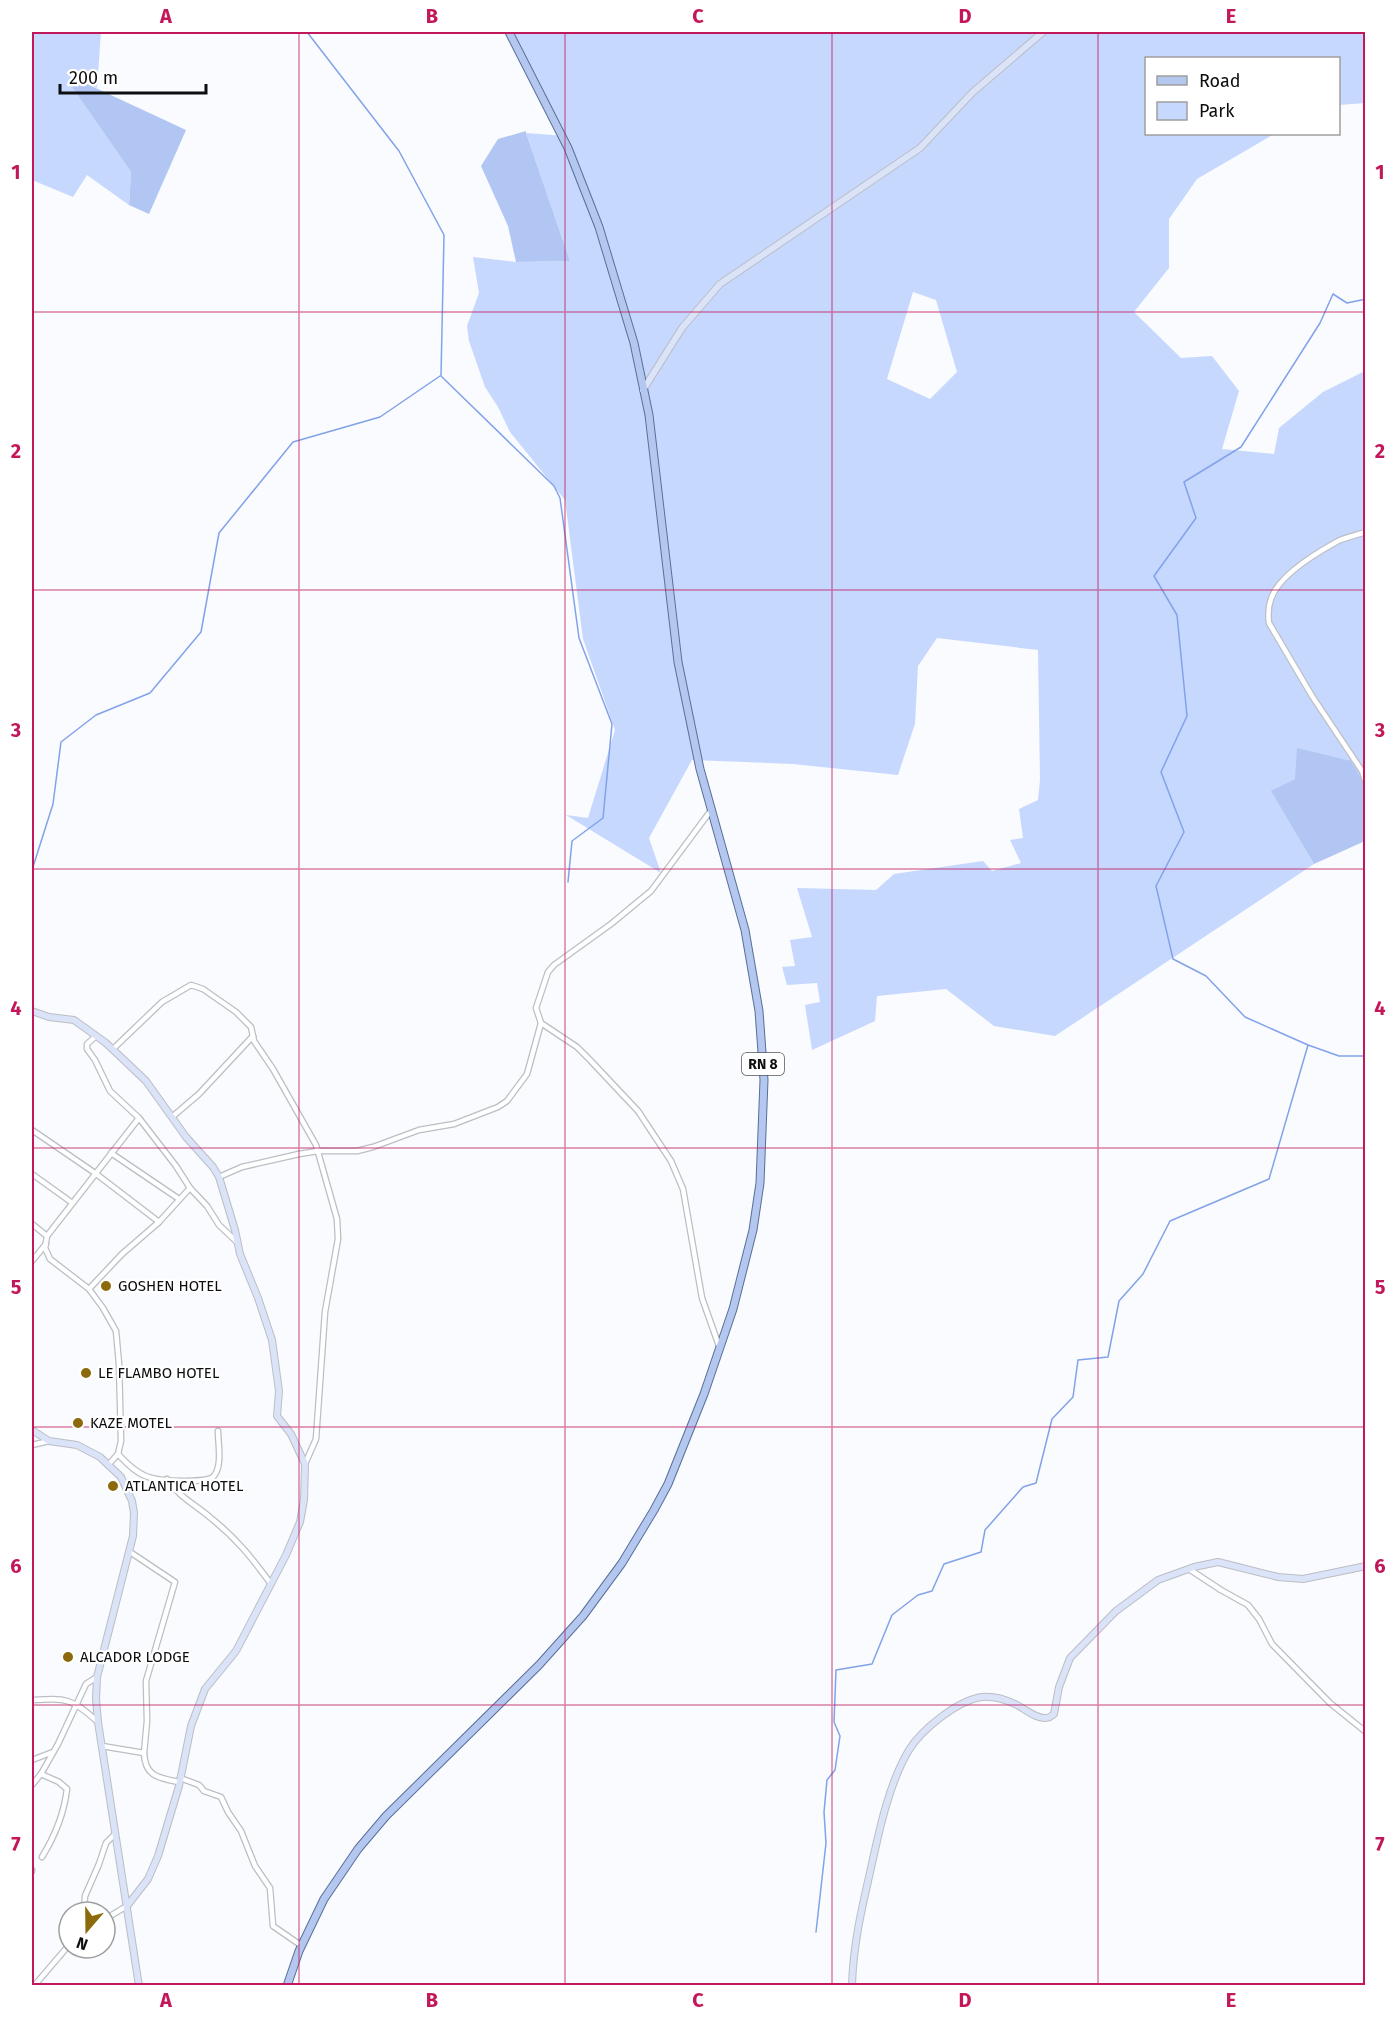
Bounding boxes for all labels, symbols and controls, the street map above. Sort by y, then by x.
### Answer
text: A [159,4,173,28]
text: B [426,4,438,28]
text: C [692,4,704,28]
text: D [958,4,972,28]
text: E [1226,4,1236,28]
scale bar [60,57,206,95]
legend [1145,57,1340,135]
text: 200 m [69,67,118,89]
text: Road [1199,70,1241,92]
text: Park [1199,100,1235,122]
text: 1 [11,160,21,184]
text: 1 [1375,160,1385,184]
text: 2 [11,439,21,463]
text: 2 [1375,439,1385,463]
text: 3 [10,718,21,742]
text: 3 [1374,718,1385,742]
text: 4 [10,996,22,1020]
text: 4 [1374,996,1386,1020]
road number: RN 8 [742,1053,784,1075]
text: 5 [11,1275,22,1299]
text: 5 [1375,1275,1386,1299]
place label: GOSHEN HOTEL [118,1277,222,1295]
marker: GOSHEN HOTEL [99,1279,113,1293]
place label: LE FLAMBO HOTEL [98,1364,220,1382]
marker: LE FLAMBO HOTEL [79,1366,93,1380]
place label: KAZE MOTEL [90,1414,172,1432]
marker: KAZE MOTEL [71,1416,85,1430]
place label: ATLANTICA HOTEL [125,1477,244,1495]
marker: ATLANTICA HOTEL [106,1479,120,1493]
text: 6 [10,1554,22,1578]
text: 6 [1374,1554,1386,1578]
place label: ALCADOR LODGE [80,1648,190,1666]
marker: ALCADOR LODGE [61,1650,75,1664]
text: 7 [11,1832,21,1856]
text: 7 [1375,1832,1385,1856]
north arrow [57,1900,117,1960]
text: N [74,1933,90,1954]
text: A [159,1988,173,2012]
text: B [426,1988,438,2012]
text: C [692,1988,704,2012]
text: D [958,1988,972,2012]
text: E [1226,1988,1236,2012]

